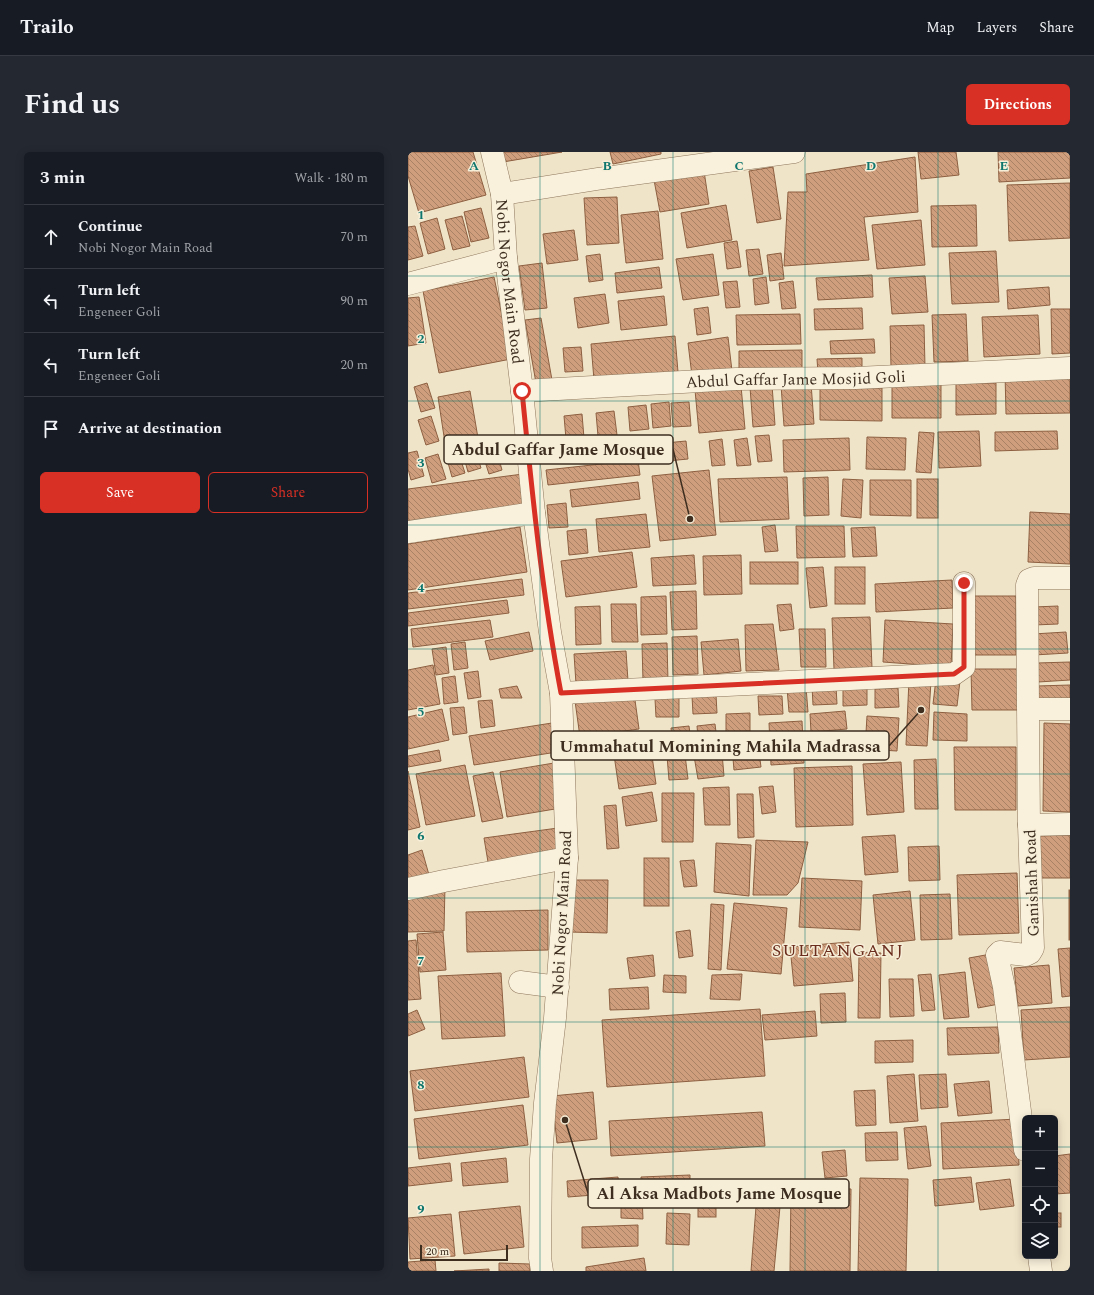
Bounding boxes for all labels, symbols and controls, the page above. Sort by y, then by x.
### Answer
text: Trailo [20,13,74,42]
text: Map [926,17,955,38]
text: Layers [977,17,1017,38]
text: Share [1039,17,1074,38]
text: Find us [24,83,120,126]
button: Directions [966,84,1070,125]
text: A [469,156,479,176]
text: B [602,156,612,176]
text: C [734,156,744,176]
text: D [866,156,876,176]
text: E [1000,156,1009,176]
text: 3 min [40,165,85,191]
text: Walk · 180 m [294,168,368,188]
street label: Nobi Nogor Main Road [489,198,530,366]
text: 1 [417,205,425,225]
text: Continue [78,215,143,238]
icon: ahead [40,226,62,248]
text: 70 m [341,227,368,247]
text: Nobi Nogor Main Road [78,238,213,258]
text: Turn left [78,279,140,302]
icon: left [40,290,62,312]
text: 90 m [341,291,368,311]
text: Engeneer Goli [78,302,161,322]
text: 2 [417,329,425,349]
text: Turn left [78,343,140,366]
icon: left [40,354,62,376]
text: 20 m [341,355,368,375]
street label: Abdul Gaffar Jame Mosjid Goli [685,365,906,395]
text: Engeneer Goli [78,366,161,386]
route start [513,382,531,400]
text: Arrive at destination [78,417,222,440]
icon: arrive [40,418,62,440]
callout: Abdul Gaffar Jame Mosque [444,435,673,464]
text: Abdul Gaffar Jame Mosque [452,437,664,463]
text: 3 [417,453,425,473]
button: Save [40,472,200,513]
button: Share [208,472,368,513]
route end [955,574,973,592]
text: 4 [417,578,425,598]
text: 5 [417,702,425,722]
callout: Ummahatul Momining Mahila Madrassa [551,731,889,760]
text: Ummahatul Momining Mahila Madrassa [559,734,881,760]
text: 6 [417,826,425,846]
street label: Ganishah Road [1018,829,1046,937]
street label: Nobi Nogor Main Road [546,830,578,996]
district label: SULTANGANJ [772,937,904,964]
text: 7 [417,951,425,971]
text: 8 [417,1075,425,1095]
map controls [1022,1115,1058,1259]
button: + [1022,1115,1058,1151]
button: − [1022,1151,1058,1187]
callout: Al Aksa Madbots Jame Mosque [588,1179,849,1208]
text: Al Aksa Madbots Jame Mosque [596,1181,842,1207]
button: locate [1022,1187,1058,1223]
text: 9 [417,1199,425,1219]
button: layers [1022,1223,1058,1259]
scale bar [420,1243,508,1262]
text: 20 m [426,1243,449,1260]

